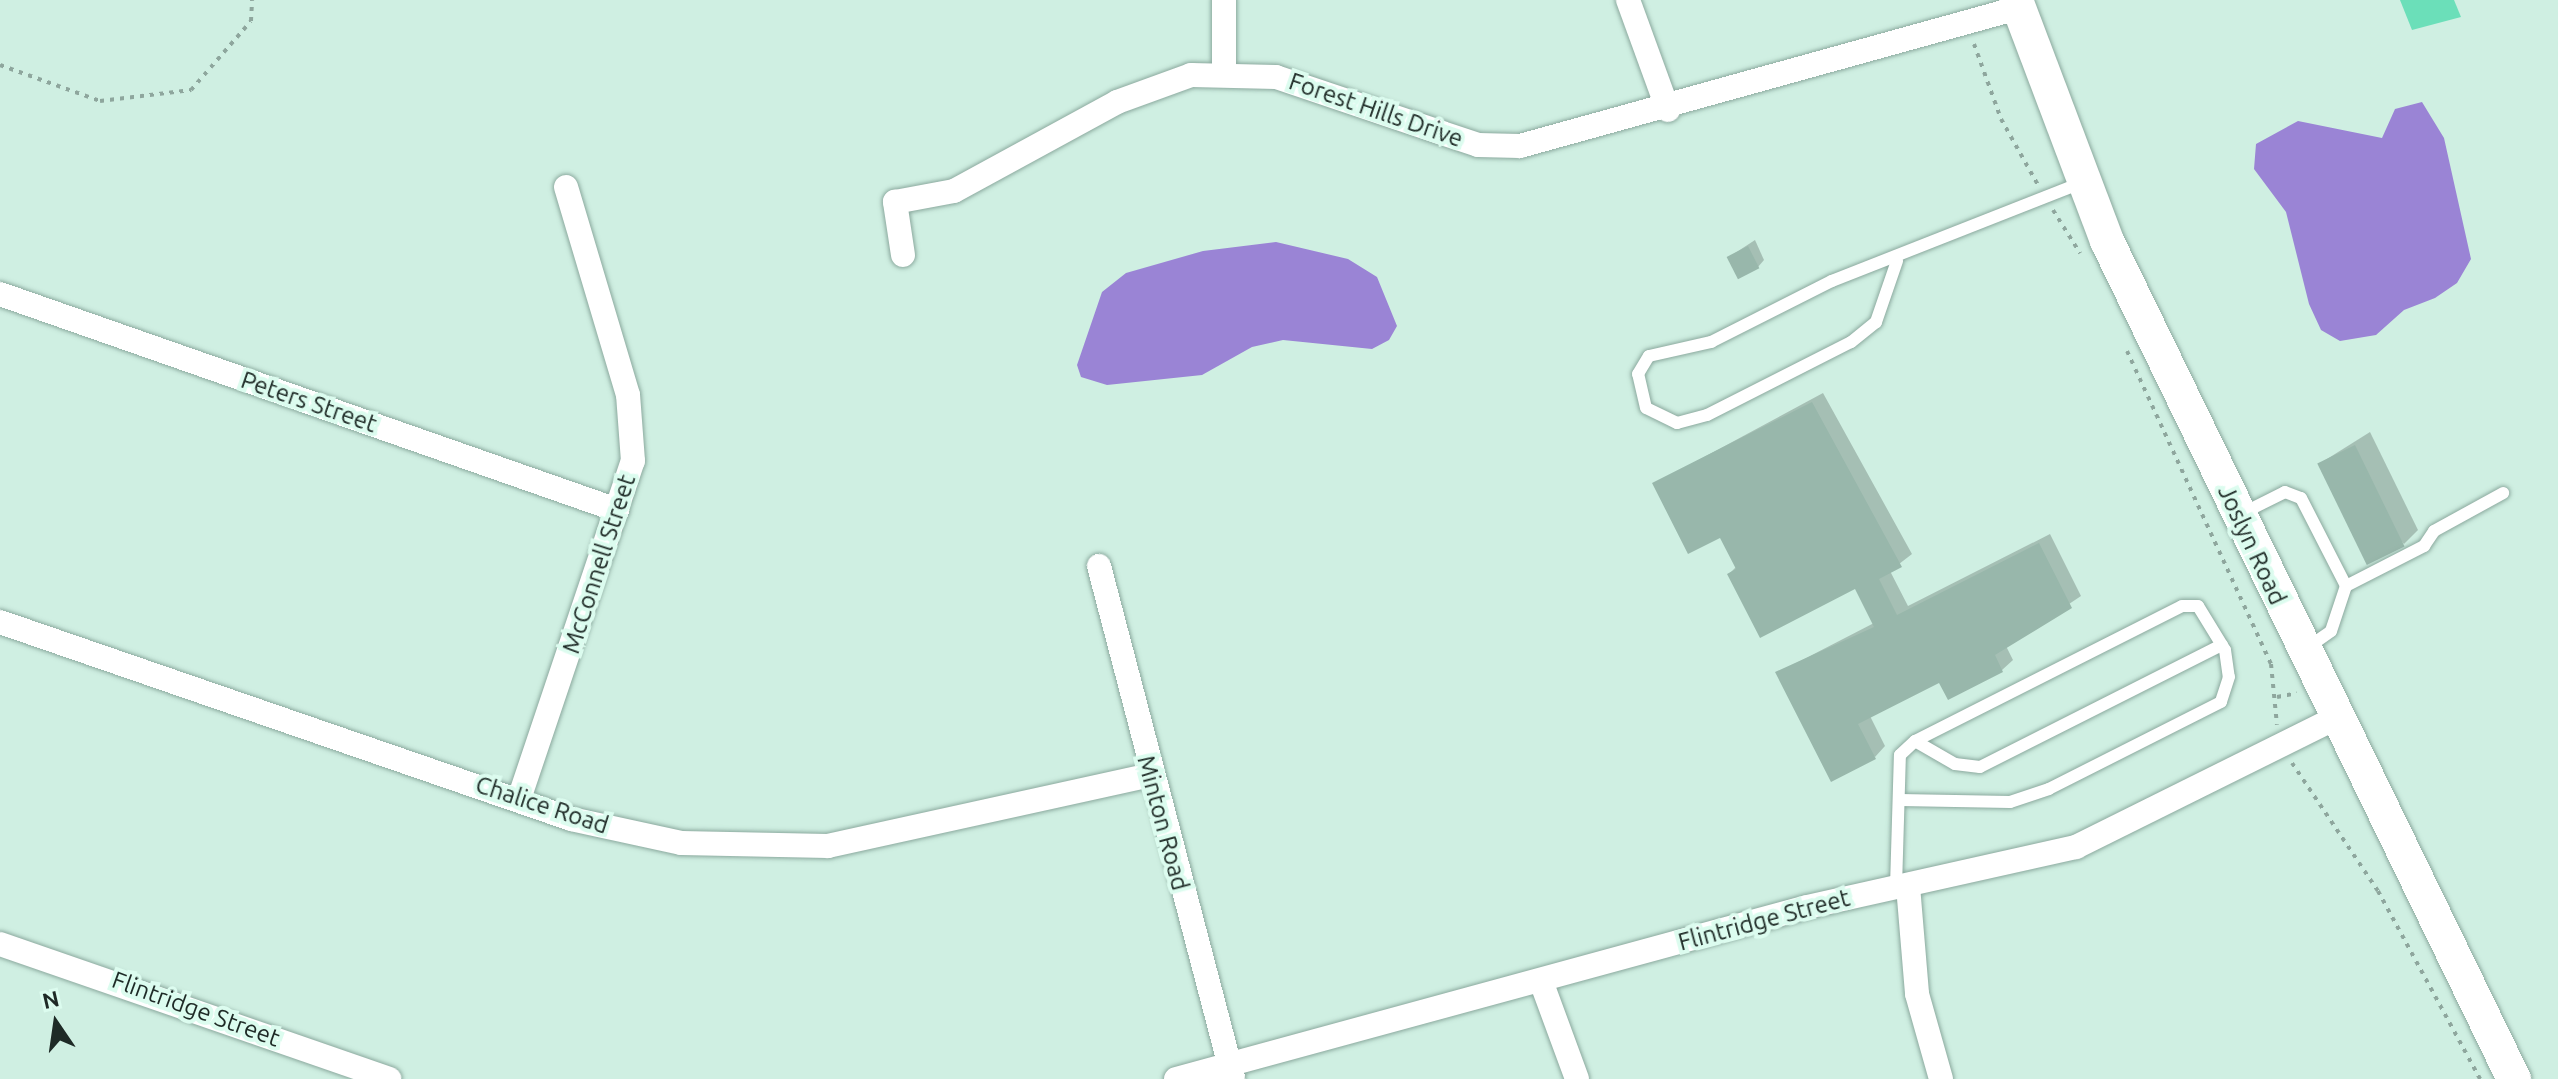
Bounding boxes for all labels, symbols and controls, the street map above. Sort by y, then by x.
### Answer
street label: Forest Hills Drive [1285,67,1467,153]
street label: Peters Street [237,365,381,439]
street label: McConnell Street [556,471,642,657]
street label: Joslyn Road [2212,481,2292,609]
street label: Minton Road [1131,752,1195,894]
street label: Chalice Road [472,770,612,840]
street label: Flintridge Street [1675,883,1853,957]
street label: Flintridge Street [108,965,284,1053]
north arrow [16,983,96,1063]
text: N [40,985,61,1013]

